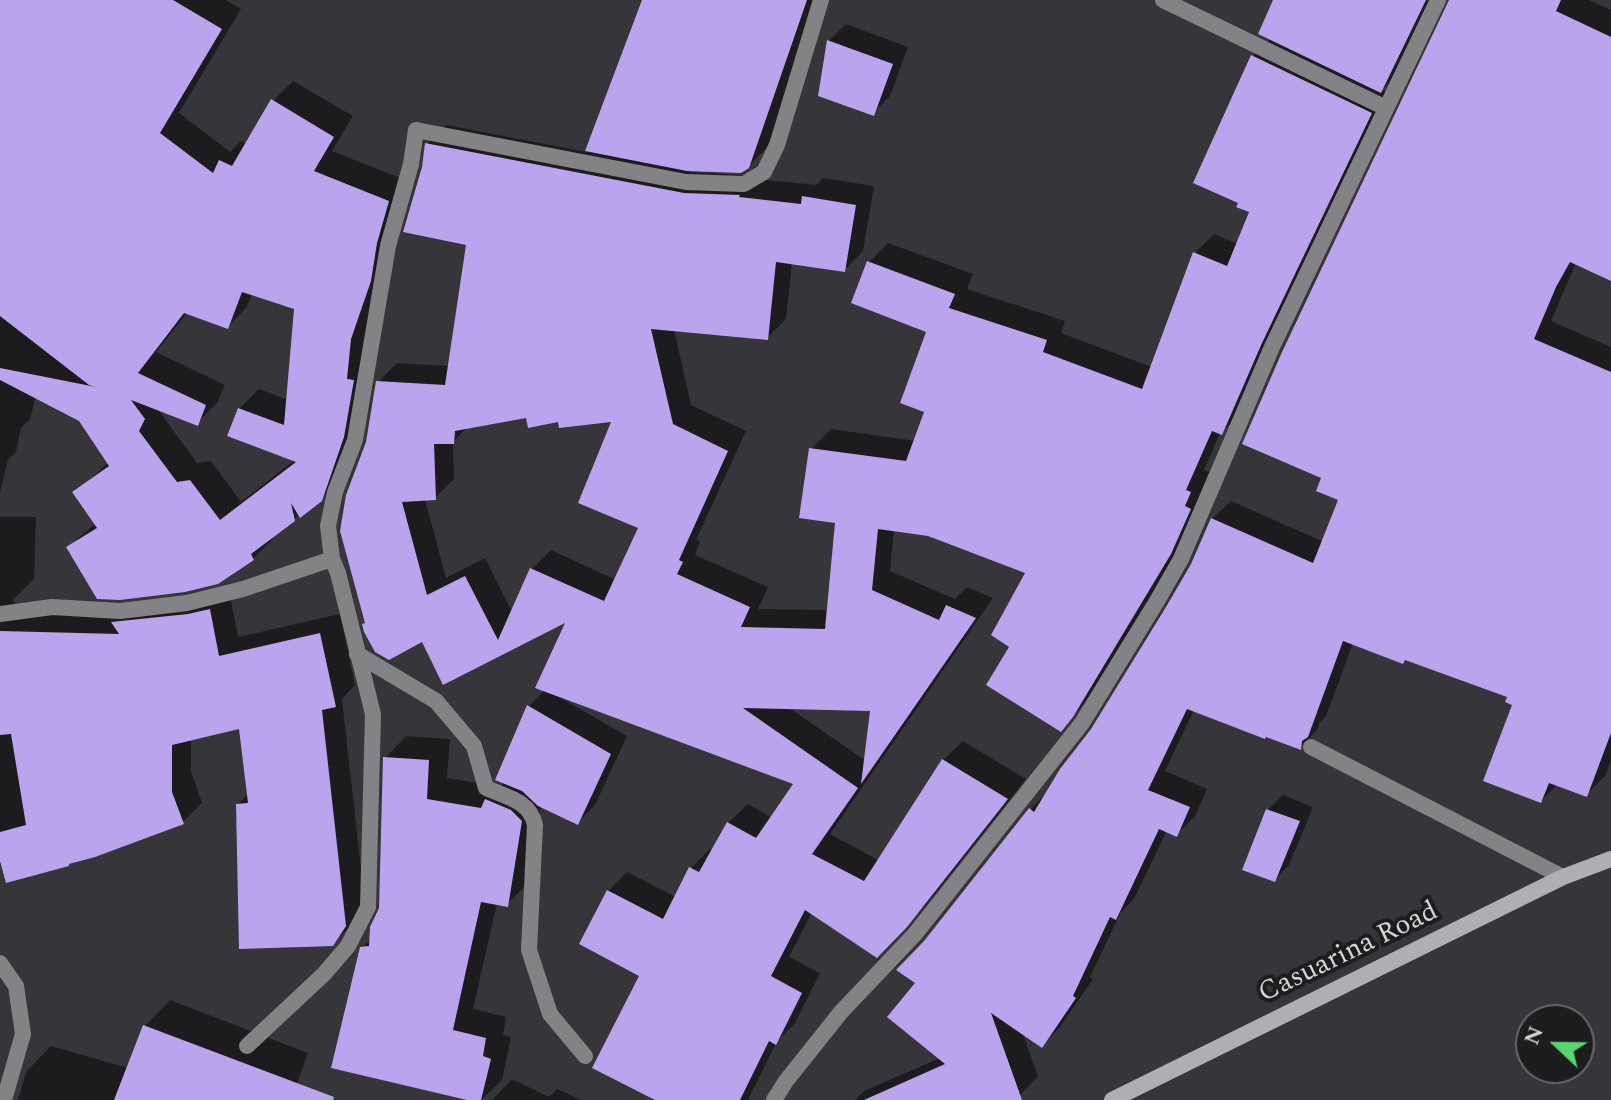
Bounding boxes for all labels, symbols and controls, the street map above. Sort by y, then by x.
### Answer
street label: Casuarina Road [1254,896,1444,1012]
north arrow [1515,1004,1595,1084]
text: N [1515,1021,1553,1050]

